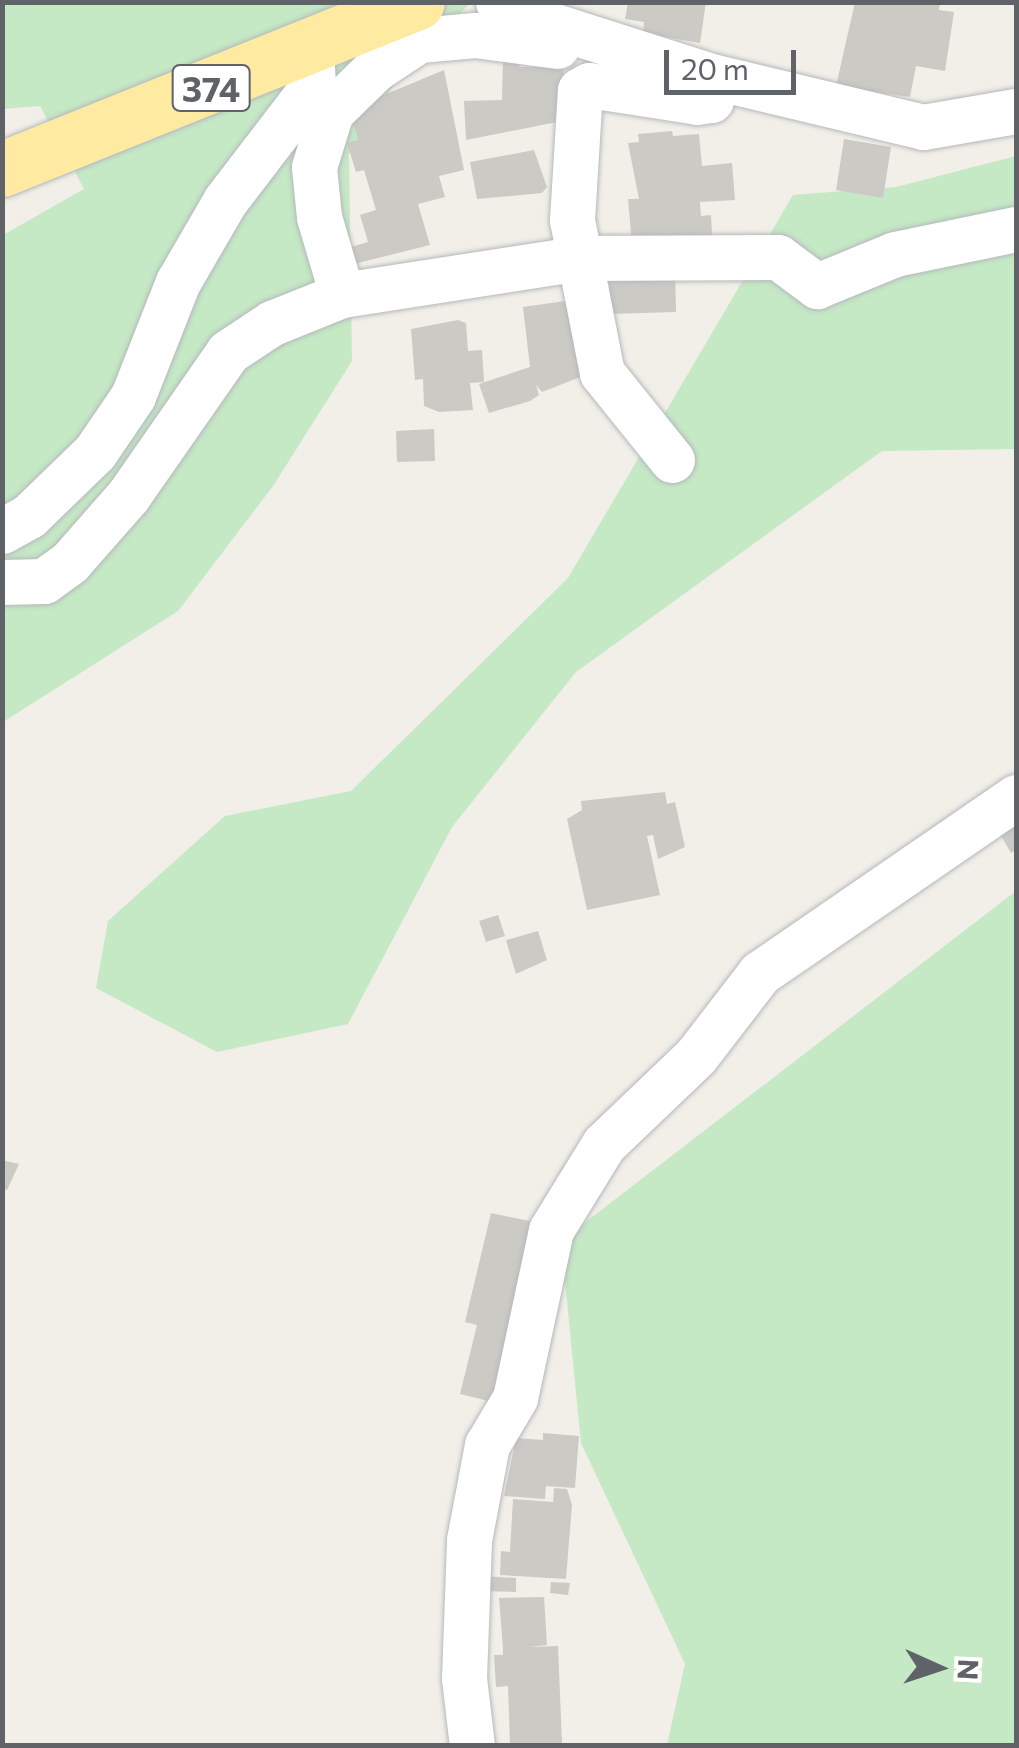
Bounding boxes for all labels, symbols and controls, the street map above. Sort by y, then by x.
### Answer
scale bar [669,30,802,92]
text: 20 m [681,49,749,86]
road number: 374 [171,58,251,118]
north arrow [889,1618,989,1718]
text: N [951,1658,986,1681]

